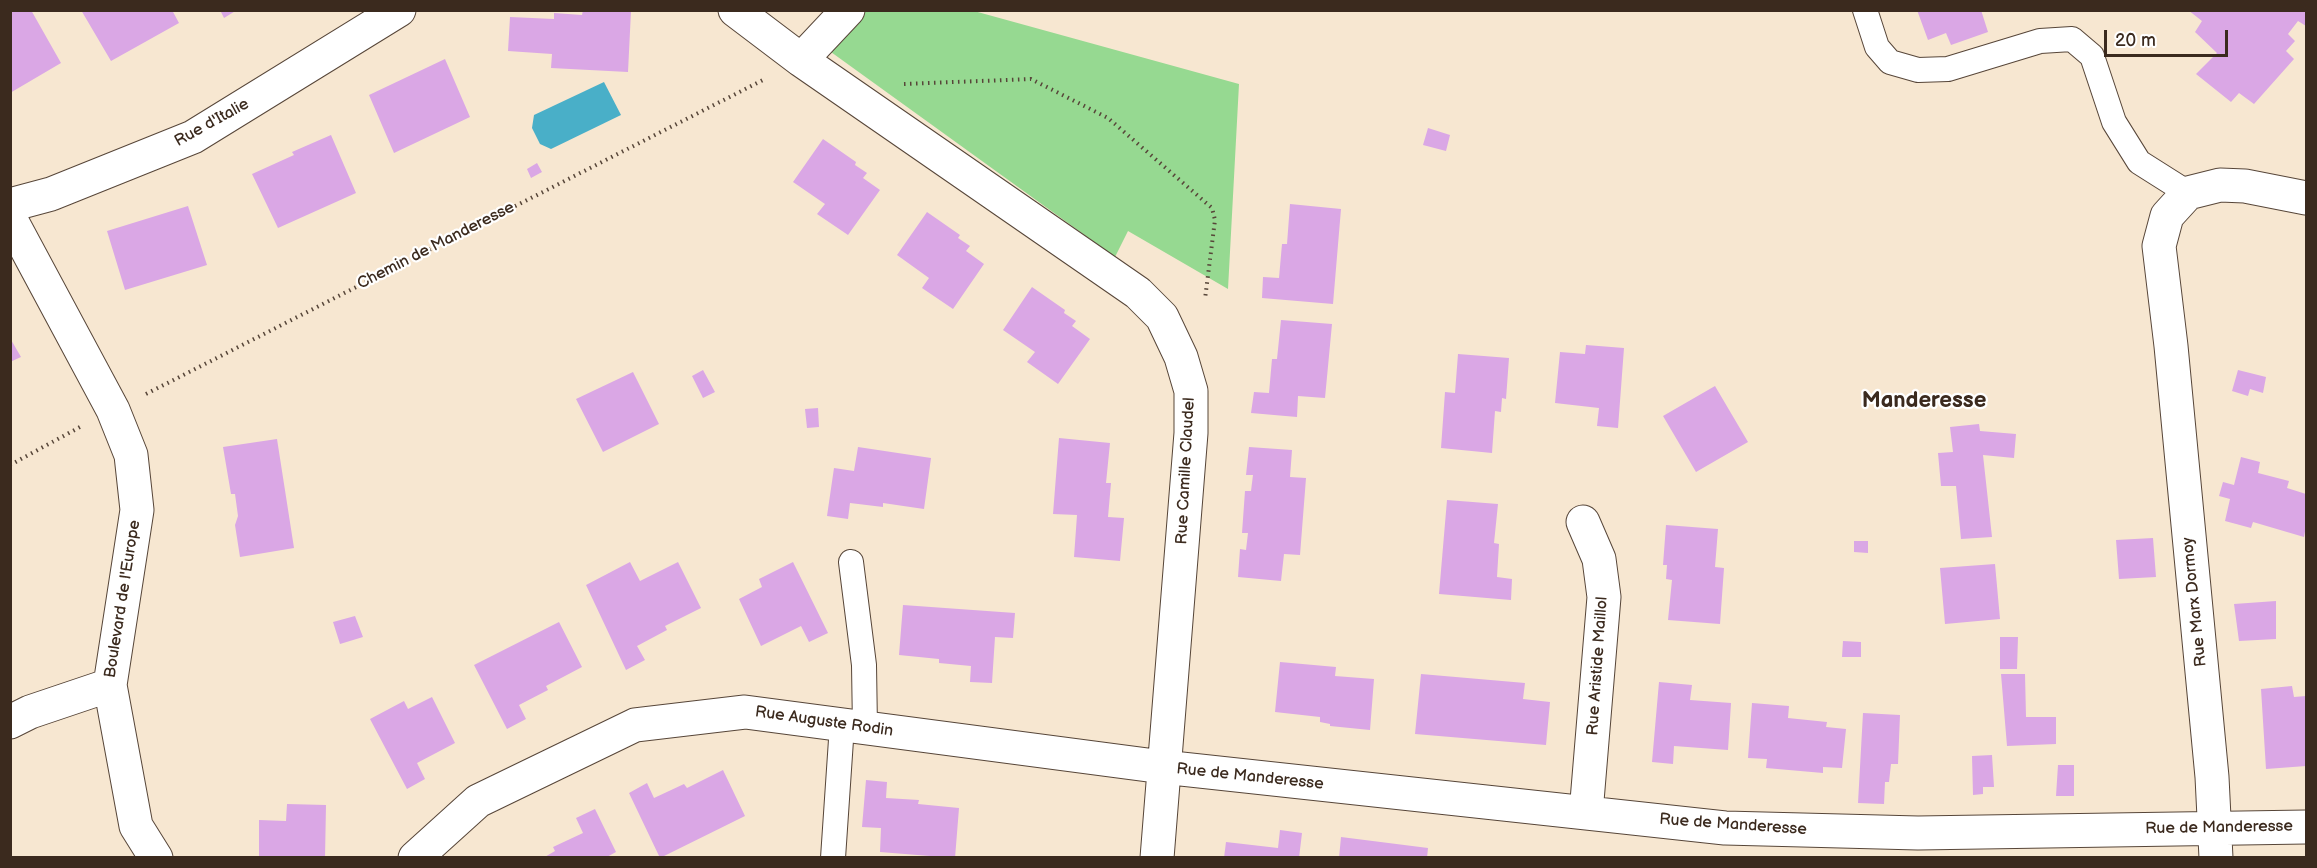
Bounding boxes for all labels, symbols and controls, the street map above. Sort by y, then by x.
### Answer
scale bar [2107,18,2232,56]
text: 20 m [2115,30,2156,51]
street label: Rue d'Italie [171,95,253,151]
street label: Chemin de Manderesse [354,198,518,294]
district label: Manderesse [1862,388,1986,414]
street label: Rue Camille Claudel [1173,397,1199,545]
street label: Boulevard de l'Europe [101,519,145,679]
street label: Rue Marx Dormoy [2179,536,2211,668]
street label: Rue Aristide Maillol [1584,596,1612,736]
street label: Rue Auguste Rodin [754,703,894,741]
street label: Rue de Manderesse [1175,760,1325,794]
street label: Rue de Manderesse [1659,810,1807,840]
street label: Rue de Manderesse [2145,817,2293,839]

